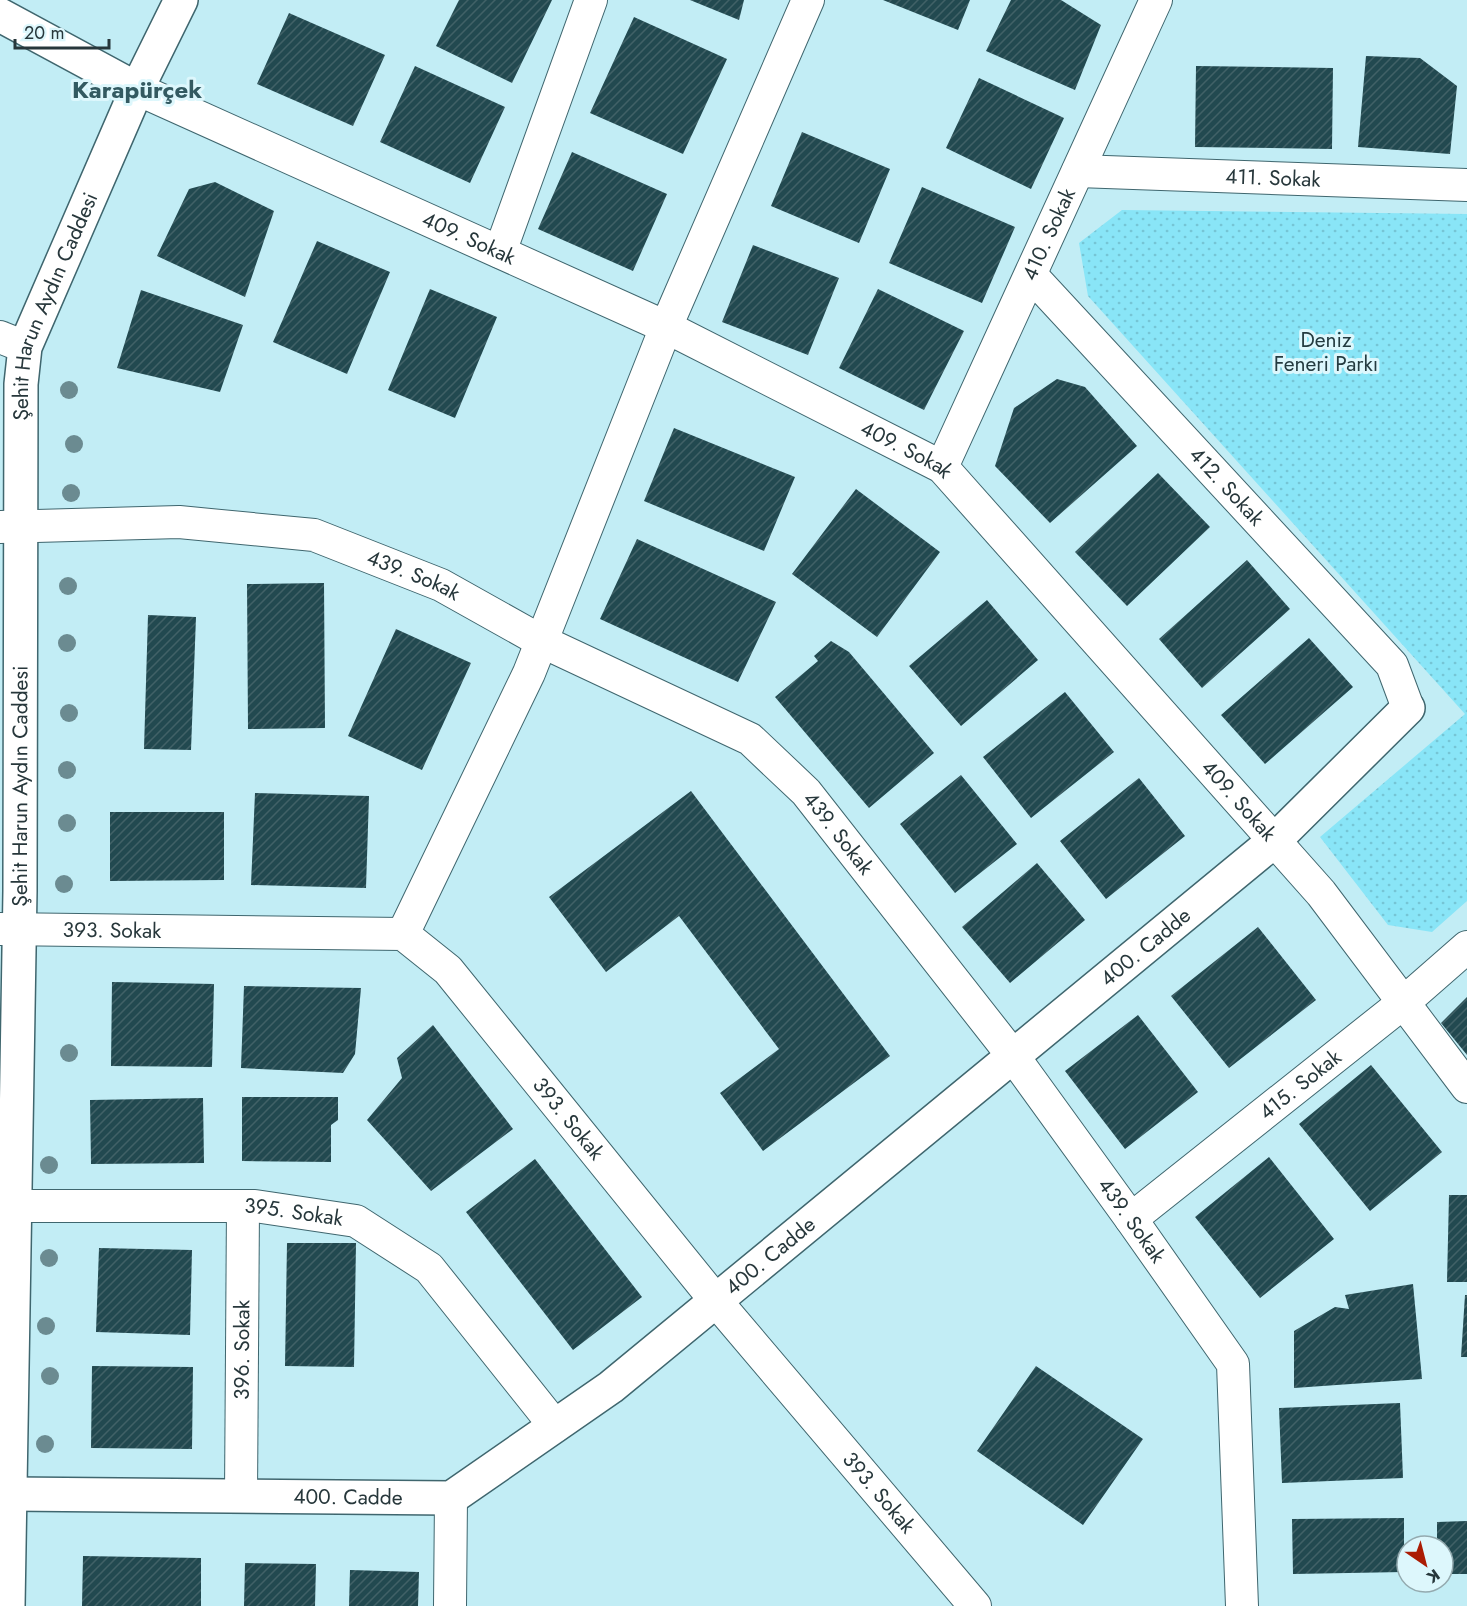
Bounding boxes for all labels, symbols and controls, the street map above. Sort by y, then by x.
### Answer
scale bar [15,12,110,50]
text: 20 m [24,20,64,46]
district label: Karapürçek [72,72,202,107]
street label: 411. Sokak [1225,161,1322,195]
street label: 410. Sokak [1014,183,1083,285]
street label: Şehit Harun Aydın Caddesi [6,188,105,421]
street label: 409. Sokak [417,204,521,273]
park label: Deniz Feneri Parkı [1274,325,1378,379]
street label: 409. Sokak [855,413,961,485]
street label: 412. Sokak [1182,440,1271,533]
street label: 439. Sokak [362,542,467,608]
street label: Şehit Harun Aydın Caddesi [5,666,35,907]
street label: 409. Sokak [1194,753,1284,848]
street label: 439. Sokak [796,785,881,882]
street label: 400. Cadde [1094,900,1197,993]
street label: 393. Sokak [62,915,162,946]
street label: 415. Sokak [1253,1042,1348,1127]
street label: 393. Sokak [526,1071,612,1167]
street label: 439. Sokak [1091,1172,1173,1270]
street label: 395. Sokak [244,1191,346,1234]
street label: 400. Cadde [718,1209,822,1302]
street label: 396. Sokak [227,1299,257,1400]
street label: 393. Sokak [835,1445,923,1541]
street label: 400. Cadde [293,1482,403,1513]
north arrow [1395,1534,1455,1594]
text: K [1421,1563,1444,1589]

